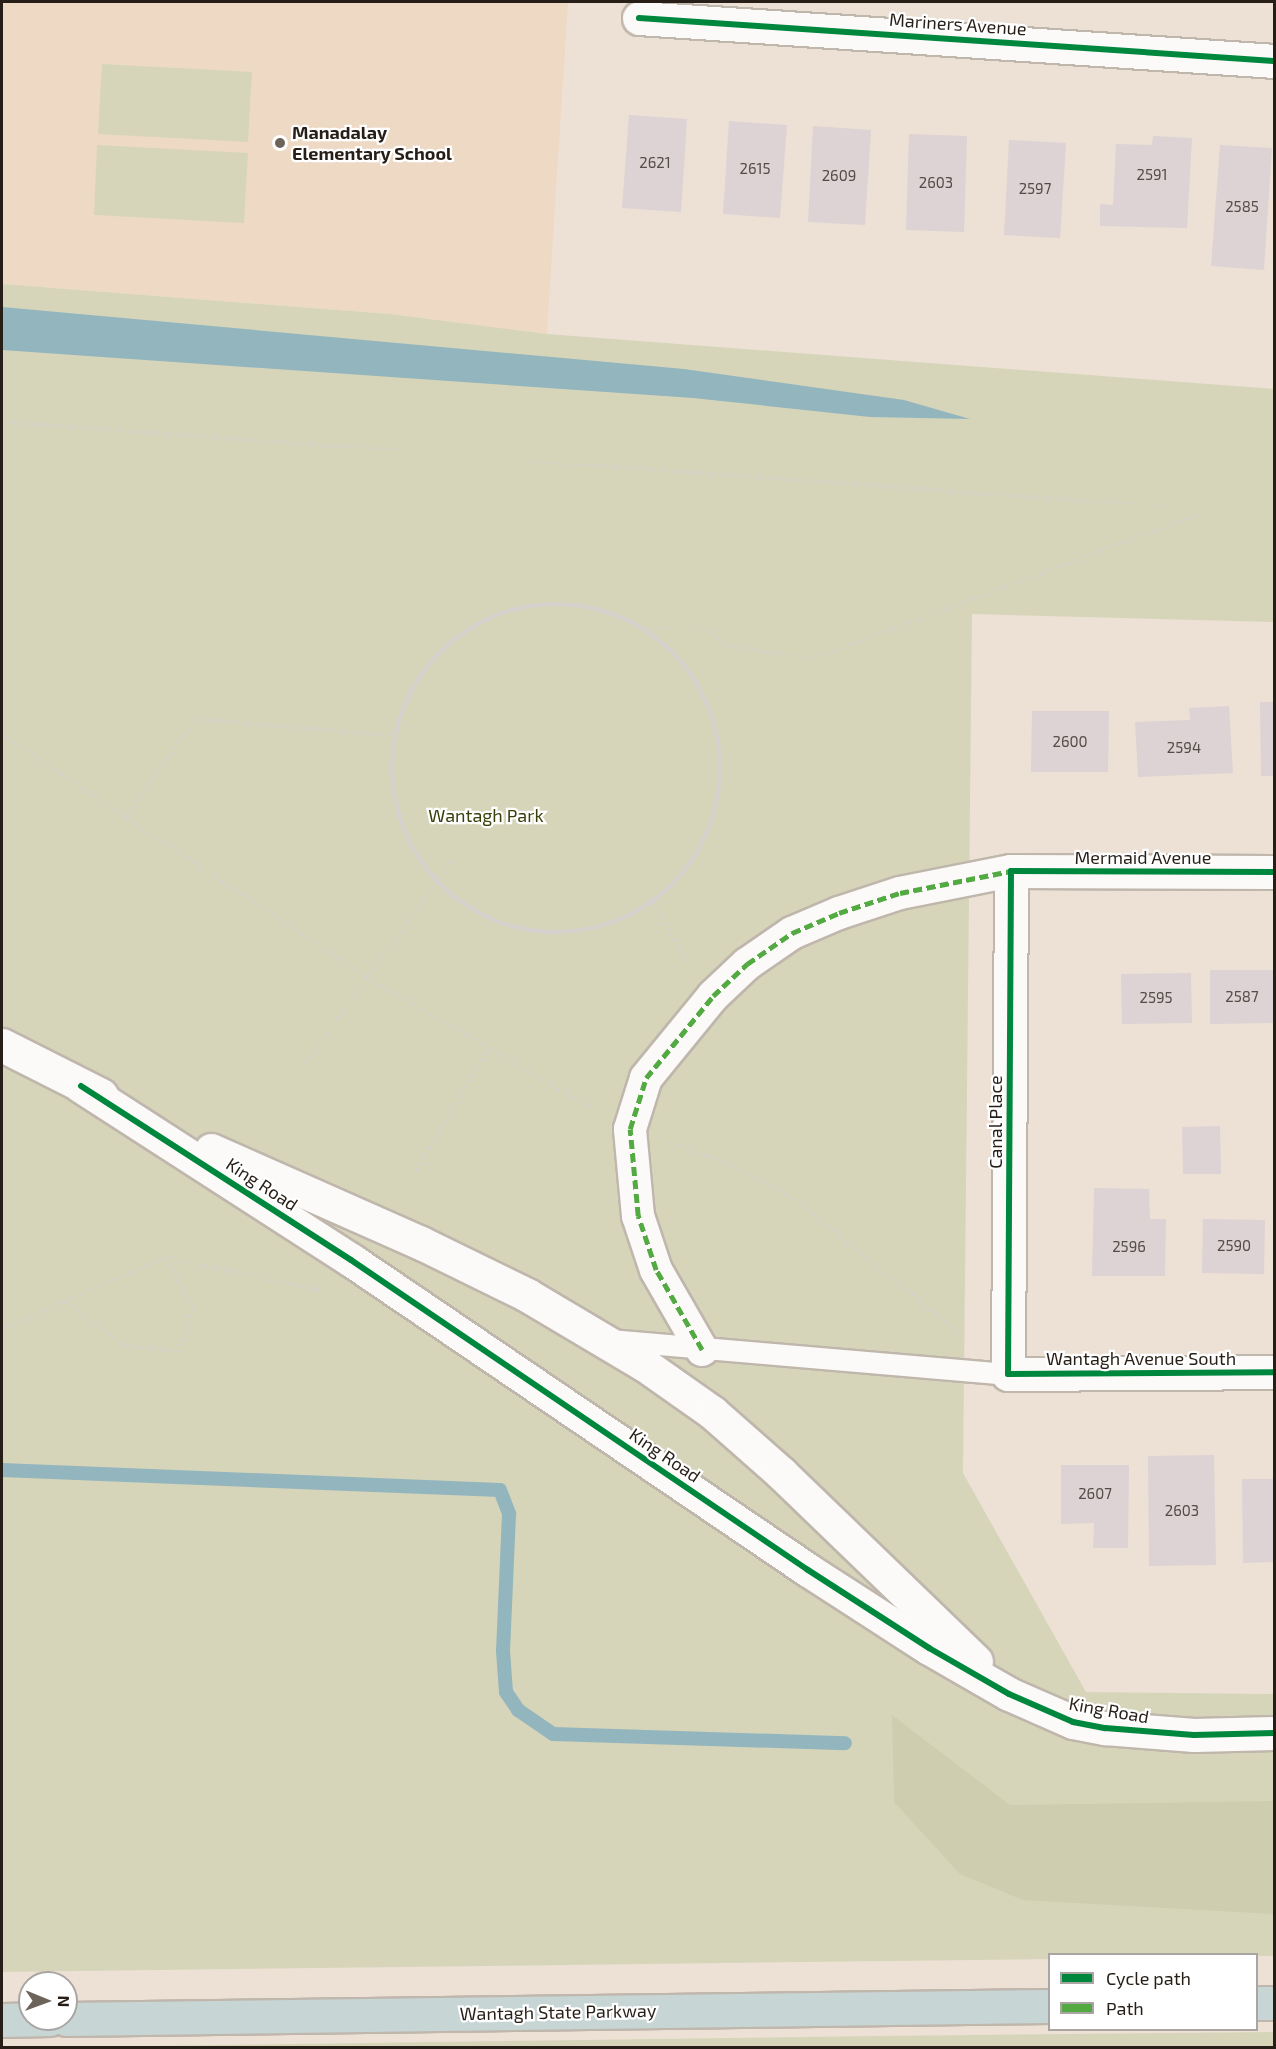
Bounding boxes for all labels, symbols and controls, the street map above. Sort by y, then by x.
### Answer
street label: Mariners Avenue [888,8,1028,40]
place label: Manadalay Elementary School [292,122,452,164]
marker: Manadalay Elementary School [273,136,287,150]
house number: 2621 [639,154,671,172]
house number: 2615 [739,160,771,178]
house number: 2591 [1136,166,1168,184]
house number: 2609 [822,167,856,185]
house number: 2603 [919,174,953,192]
house number: 2597 [1019,180,1051,198]
house number: 2585 [1225,198,1259,216]
house number: 2600 [1052,733,1088,751]
house number: 2594 [1167,739,1201,757]
park label: Wantagh Park [428,804,544,826]
street label: Mermaid Avenue [1074,846,1212,868]
house number: 2587 [1225,988,1259,1006]
house number: 2595 [1139,989,1173,1007]
street label: Canal Place [984,1075,1006,1169]
street label: King Road [222,1153,302,1215]
house number: 2590 [1217,1237,1251,1255]
house number: 2596 [1112,1238,1146,1256]
street label: Wantagh Avenue South [1046,1347,1236,1369]
street label: King Road [625,1423,705,1487]
house number: 2607 [1078,1485,1112,1503]
house number: 2603 [1165,1502,1199,1520]
street label: King Road [1067,1692,1151,1728]
legend [1048,1953,1258,2031]
text: Cycle path [1106,1967,1191,1989]
north arrow [18,1971,78,2031]
text: N [55,1995,74,2007]
text: Path [1106,1997,1144,2019]
street label: Wantagh State Parkway [459,1999,657,2025]

